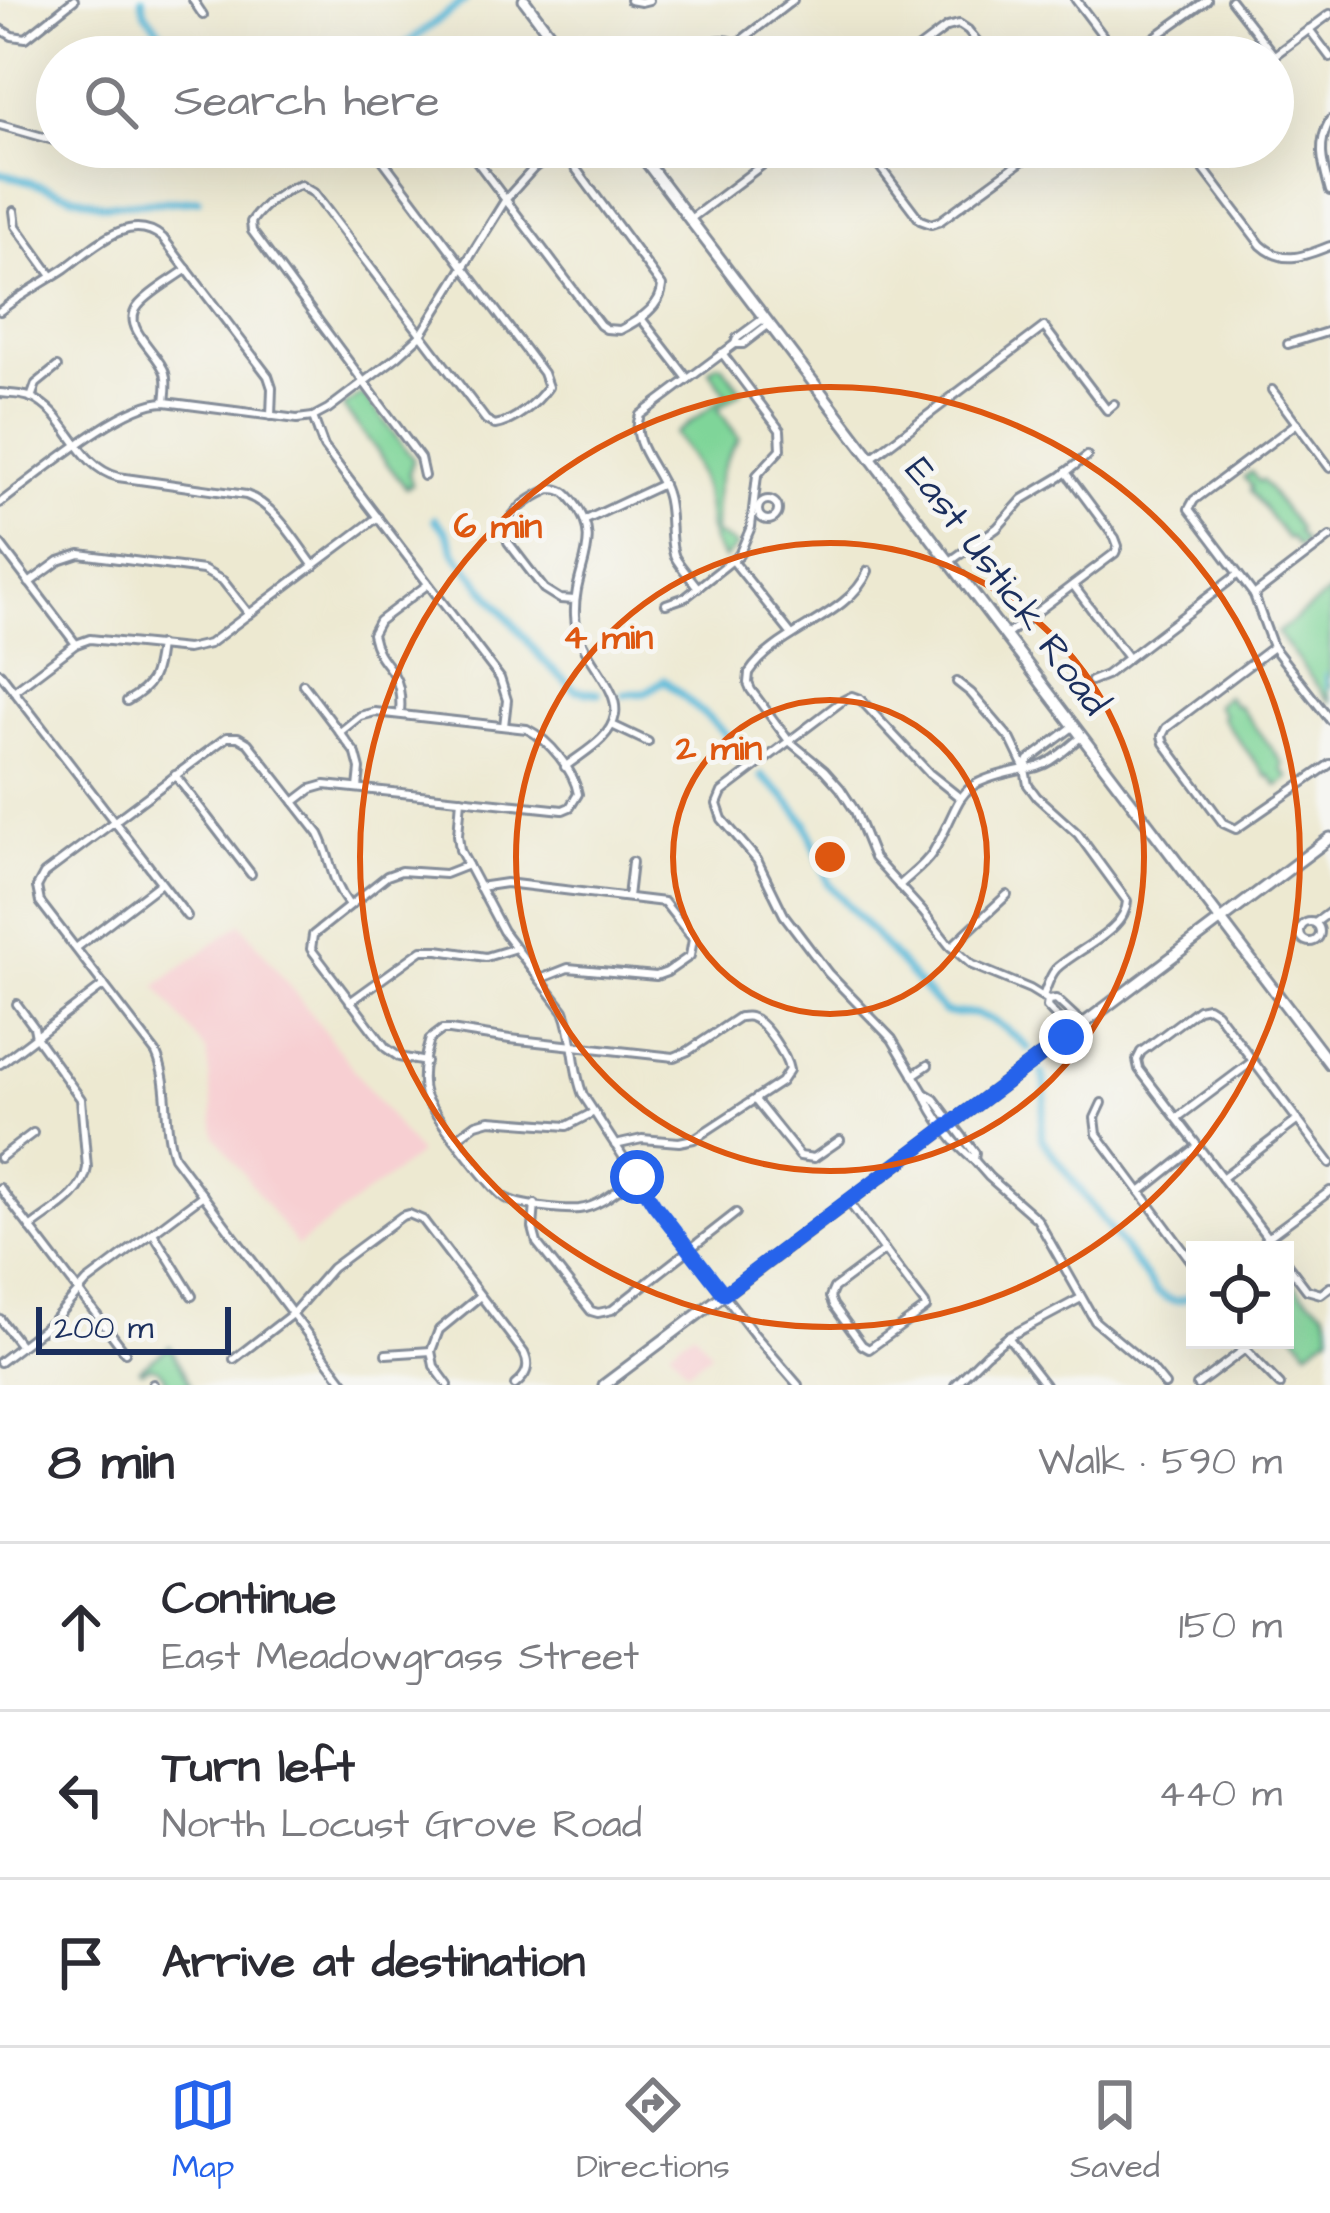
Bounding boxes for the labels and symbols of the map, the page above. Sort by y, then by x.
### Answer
street label: East Ustick Road [891,447,1121,727]
text: 6 min [454,501,542,552]
text: 4 min [563,612,653,663]
text: 2 min [675,723,762,774]
centre of rings [809,836,851,878]
route end [1039,1010,1093,1064]
route start [610,1150,664,1204]
scale bar [36,1301,231,1354]

